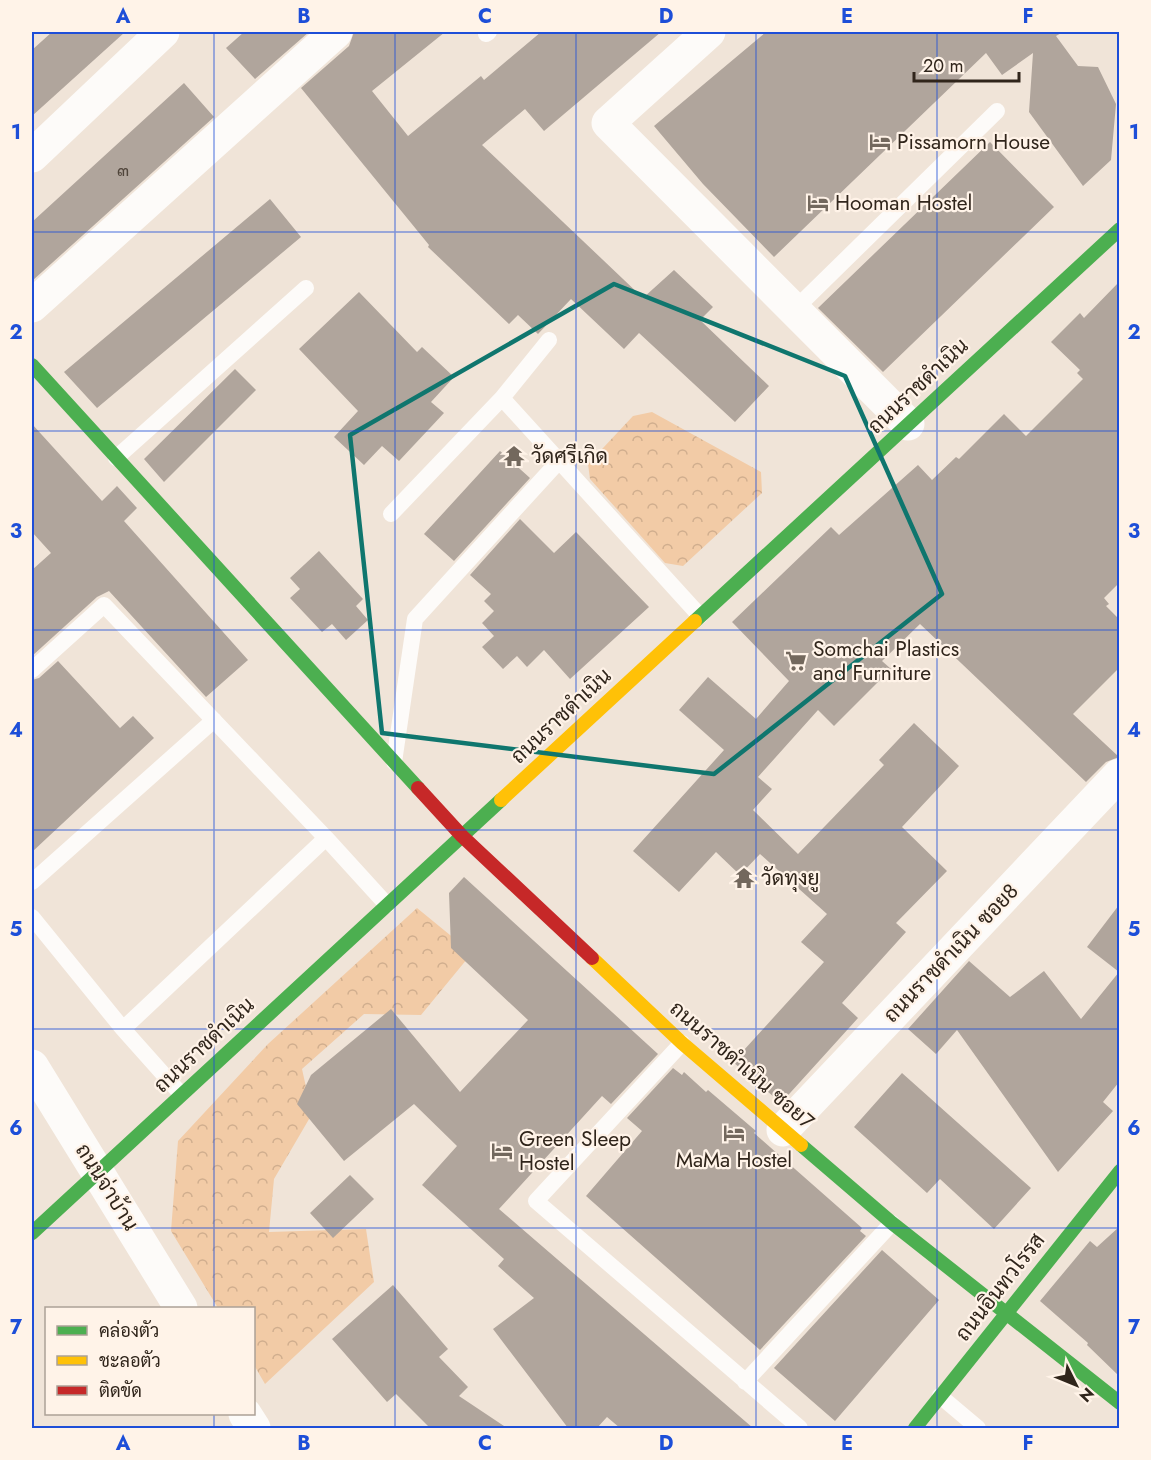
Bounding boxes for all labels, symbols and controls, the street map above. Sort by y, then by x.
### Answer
text: A [115,2,131,31]
text: B [297,2,311,31]
text: C [478,2,492,31]
text: D [659,2,673,31]
text: E [841,2,853,31]
text: F [1022,2,1034,31]
scale bar [914,45,1019,83]
text: 20 m [923,53,963,79]
text: 1 [11,118,21,147]
text: 1 [1129,118,1139,147]
place label: Pissamorn House [897,127,1050,157]
hotel icon: Pissamorn House [868,130,892,154]
house number: ๓ [117,157,129,183]
place label: Hooman Hostel [835,188,972,218]
hotel icon: Hooman Hostel [806,191,830,215]
text: 2 [9,318,23,347]
text: 2 [1127,318,1141,347]
street label: ถนนราชดำเนิน [861,331,975,441]
place label: วัดศรีเกิด [531,441,608,471]
temple icon: วัดศรีเกิด [502,444,526,468]
text: 3 [10,517,22,546]
text: 3 [1128,517,1140,546]
place label: Somchai Plastics and Furniture [813,634,959,688]
supermarket icon: Somchai Plastics and Furniture [784,649,808,673]
street label: ถนนราชดำเนิน [504,661,618,771]
text: 4 [9,716,23,745]
text: 4 [1127,716,1141,745]
place label: วัดทุงยู [761,863,820,893]
temple icon: วัดทุงยู [732,866,756,890]
street label: ถนนราชดำเนิน ซอย8 [877,877,1025,1029]
text: 5 [10,915,23,944]
text: 5 [1128,915,1141,944]
street label: ถนนราชดำเนิน [147,990,261,1100]
street label: ถนนราชดำเนิน ซอย7 [663,994,821,1136]
text: 6 [9,1114,23,1143]
text: 6 [1127,1114,1141,1143]
hotel icon: MaMa Hostel [722,1121,746,1145]
place label: Green Sleep Hostel [519,1124,631,1178]
street label: ถนนจ่าบ้าน [68,1138,146,1236]
hotel icon: Green Sleep Hostel [490,1139,514,1163]
place label: MaMa Hostel [676,1145,792,1175]
street label: ถนนอินทวโรรส [948,1227,1052,1347]
legend [45,1307,255,1415]
text: 7 [10,1313,23,1342]
text: 7 [1128,1313,1141,1342]
text: คล่องตัว [99,1318,159,1344]
text: ชะลอตัว [99,1348,161,1374]
north arrow [1046,1355,1106,1415]
text: ติดขัด [99,1378,142,1404]
text: N [1074,1382,1099,1407]
text: A [115,1429,131,1458]
text: B [297,1429,311,1458]
text: C [478,1429,492,1458]
text: D [659,1429,673,1458]
text: E [841,1429,853,1458]
text: F [1022,1429,1034,1458]

